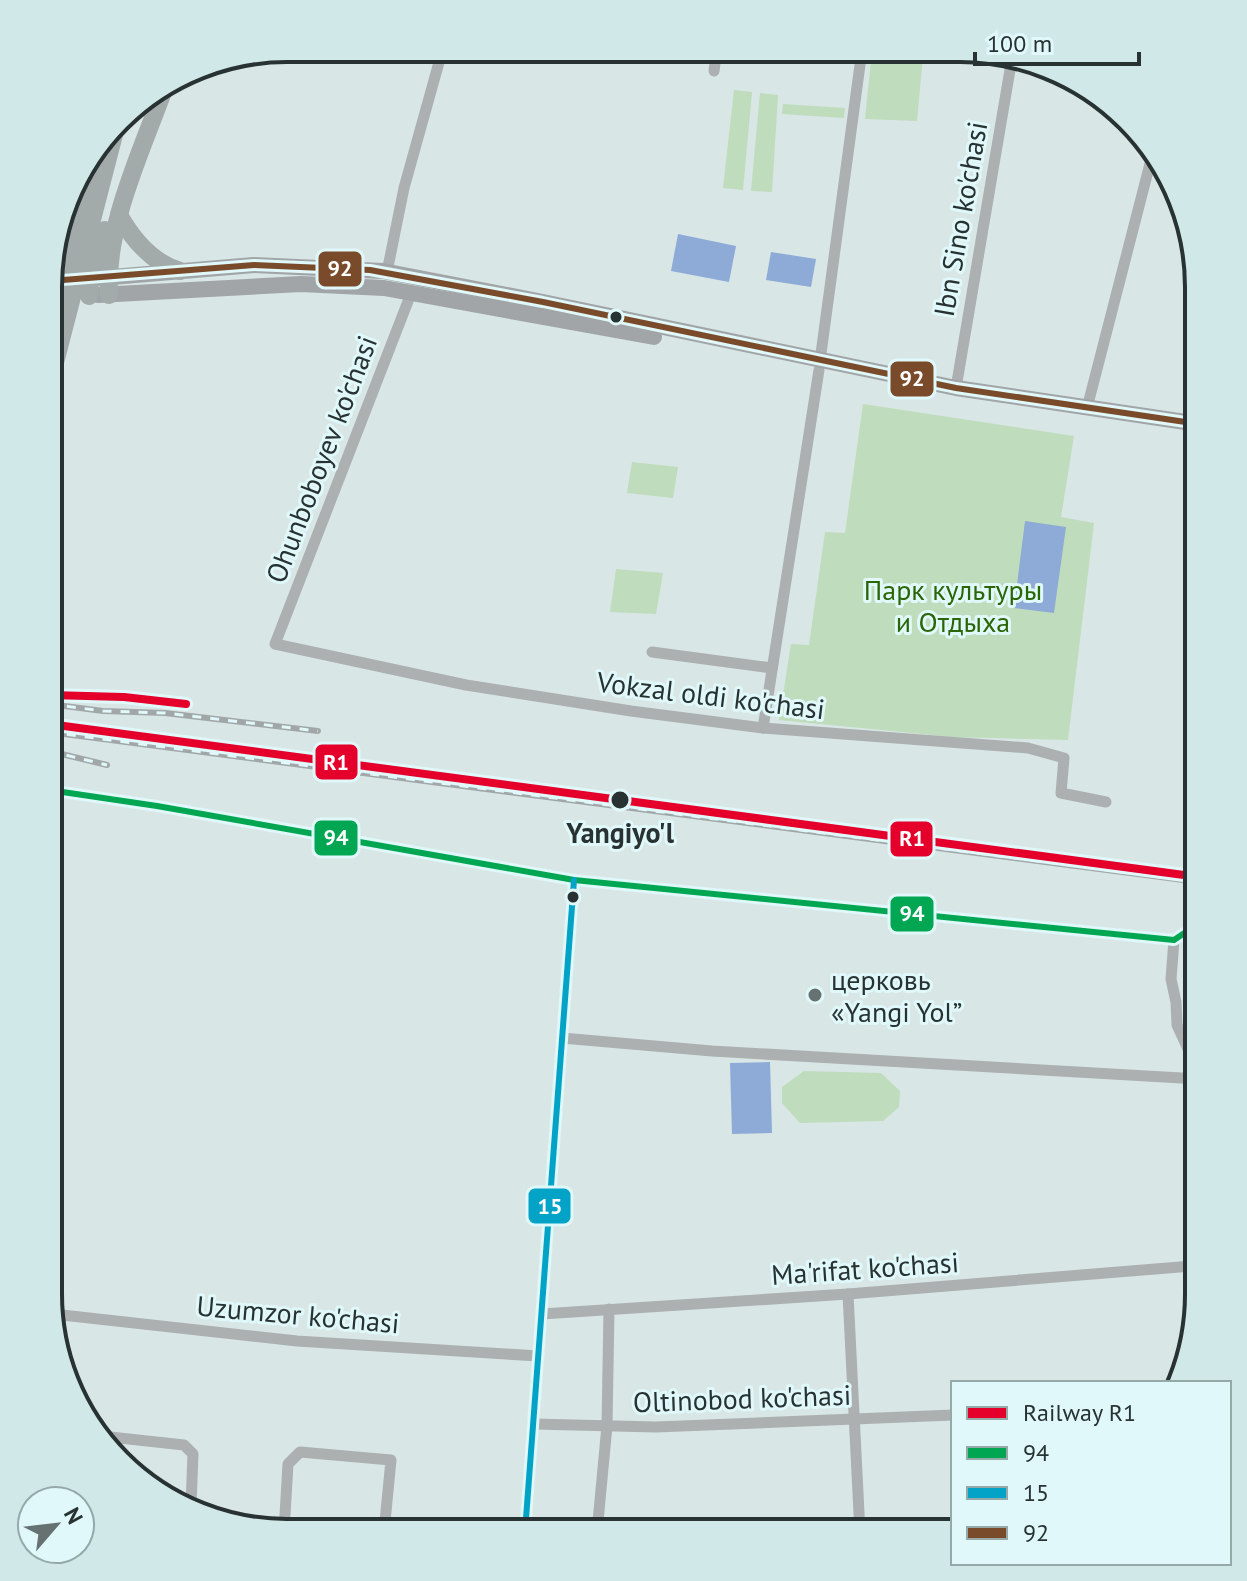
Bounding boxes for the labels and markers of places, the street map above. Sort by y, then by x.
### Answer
unlabelled marker [608,309,624,325]
marker: Yangiyo'l [609,789,631,811]
place label: Yangiyo'l [565,814,675,851]
unlabelled marker [565,889,581,905]
place label: церковь «Yangi Yol” [831,961,962,1030]
marker: церковь «Yangi Yol” [806,986,824,1004]

